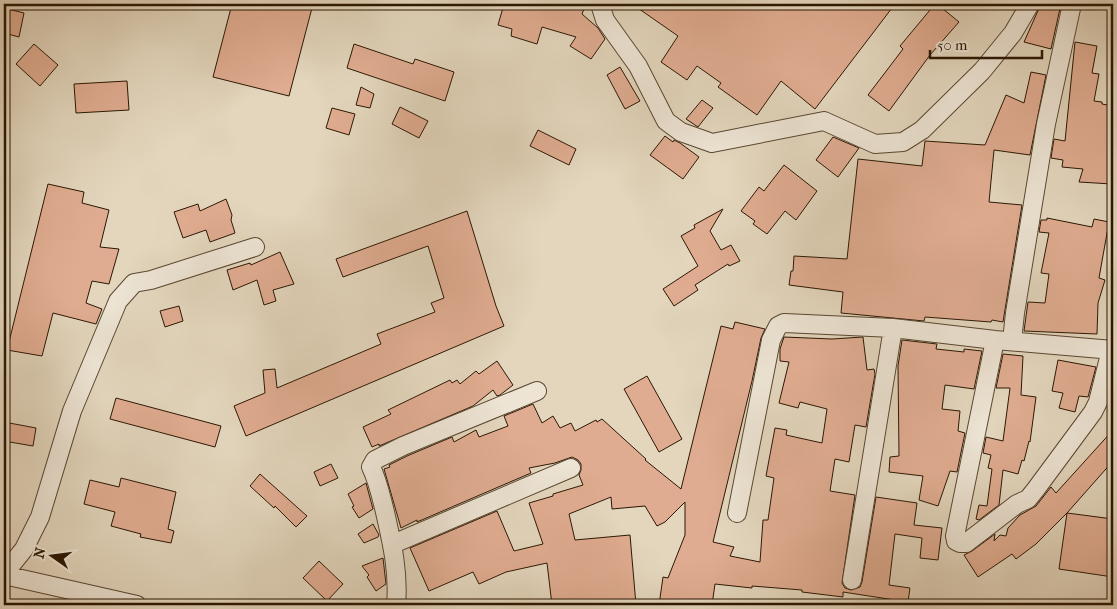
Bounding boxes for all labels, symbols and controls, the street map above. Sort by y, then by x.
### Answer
scale bar [930,28,1042,60]
text: 50 m [937,36,968,54]
north arrow [28,532,78,582]
text: N [30,545,49,560]

